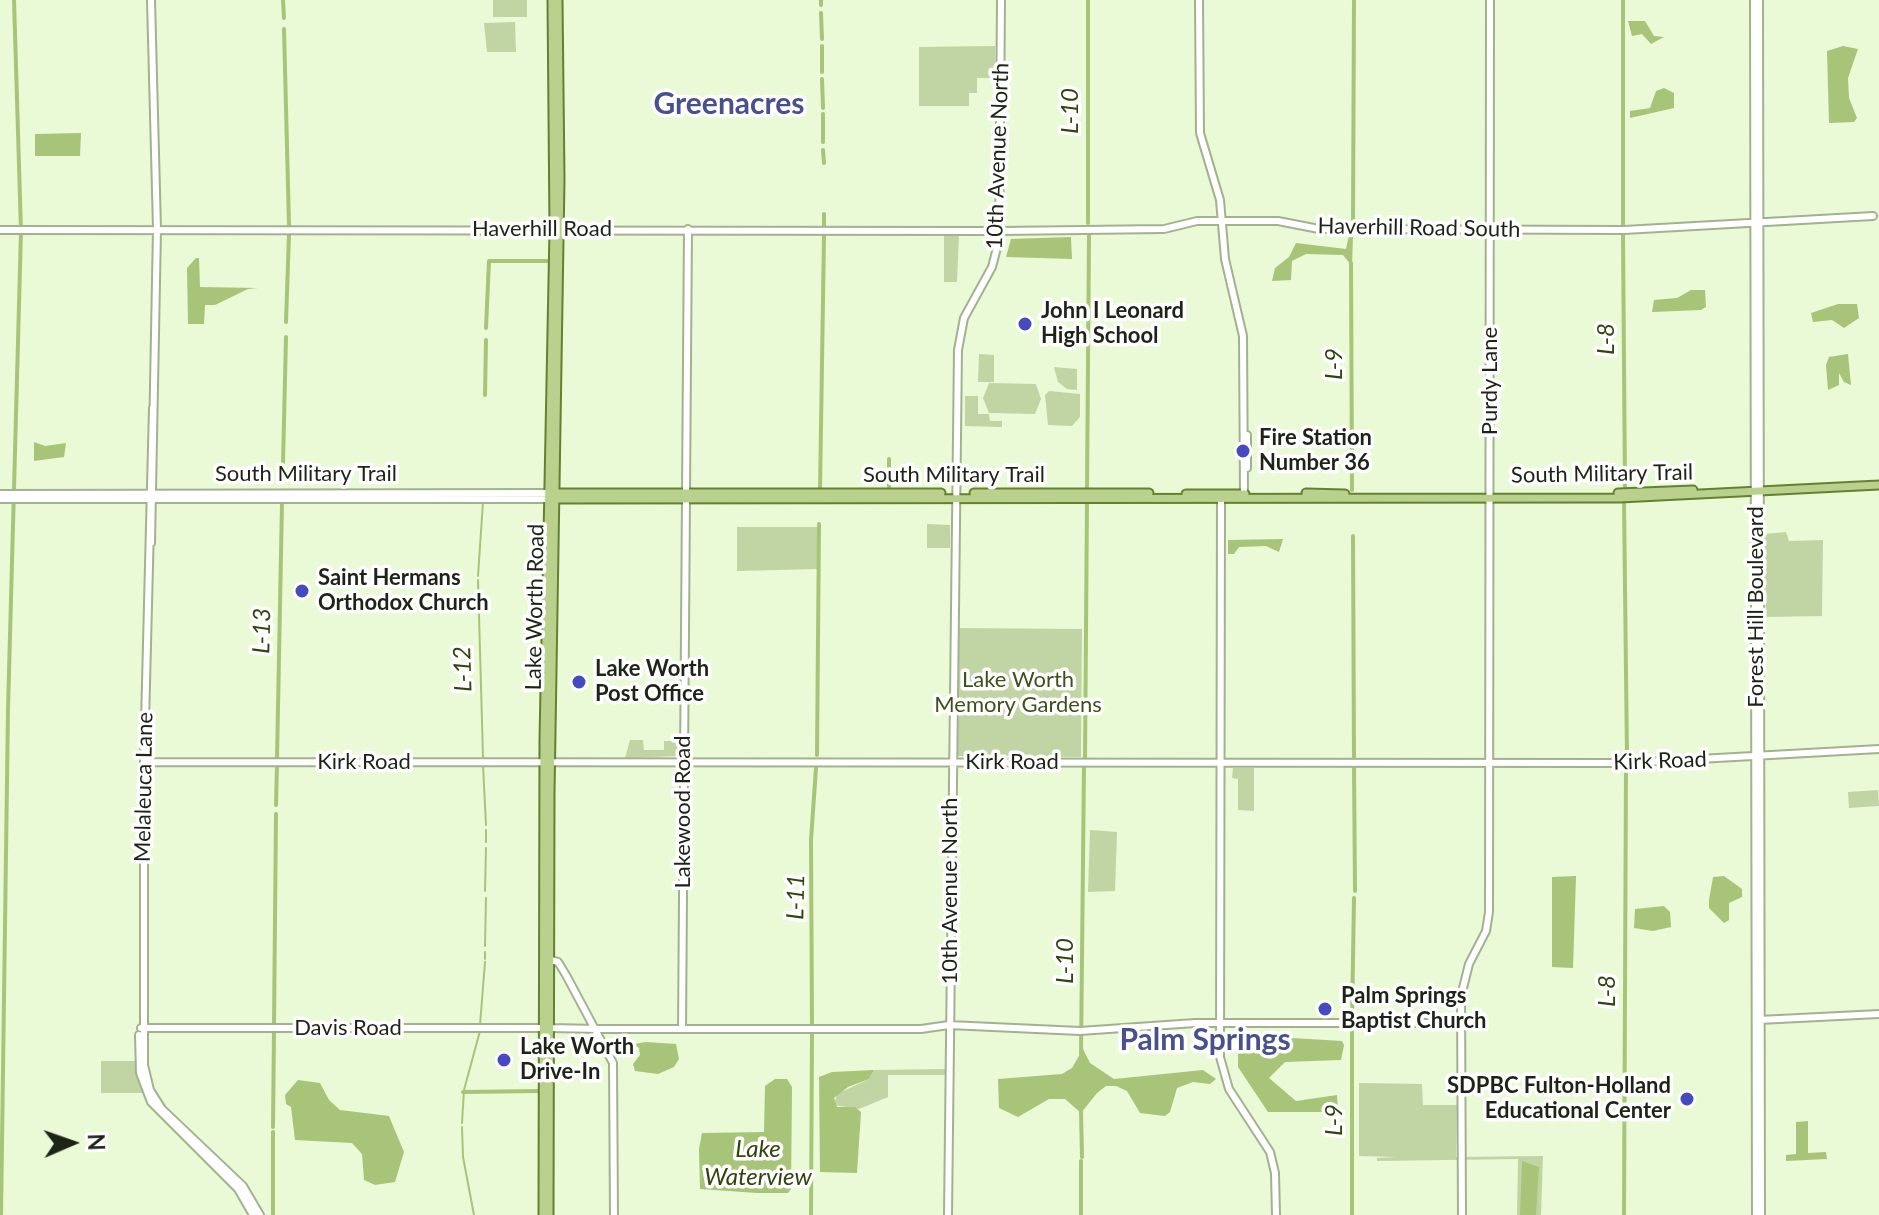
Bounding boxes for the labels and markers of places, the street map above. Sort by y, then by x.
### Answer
place label: John I Leonard High School [1041,298,1184,350]
marker: John I Leonard High School [1016,315,1034,333]
place label: Fire Station Number 36 [1259,425,1372,476]
marker: Fire Station Number 36 [1234,442,1252,460]
place label: Saint Hermans Orthodox Church [318,565,489,616]
marker: Saint Hermans Orthodox Church [293,582,311,600]
place label: Lake Worth Post Office [595,656,709,708]
marker: Lake Worth Post Office [570,673,588,691]
place label: Palm Springs Baptist Church [1341,983,1486,1034]
marker: Palm Springs Baptist Church [1316,1000,1334,1018]
place label: Lake Worth Drive-In [520,1034,634,1086]
marker: Lake Worth Drive-In [495,1051,513,1069]
place label: SDPBC Fulton-Holland Educational Center [1447,1073,1671,1124]
marker: SDPBC Fulton-Holland Educational Center [1678,1090,1696,1108]

